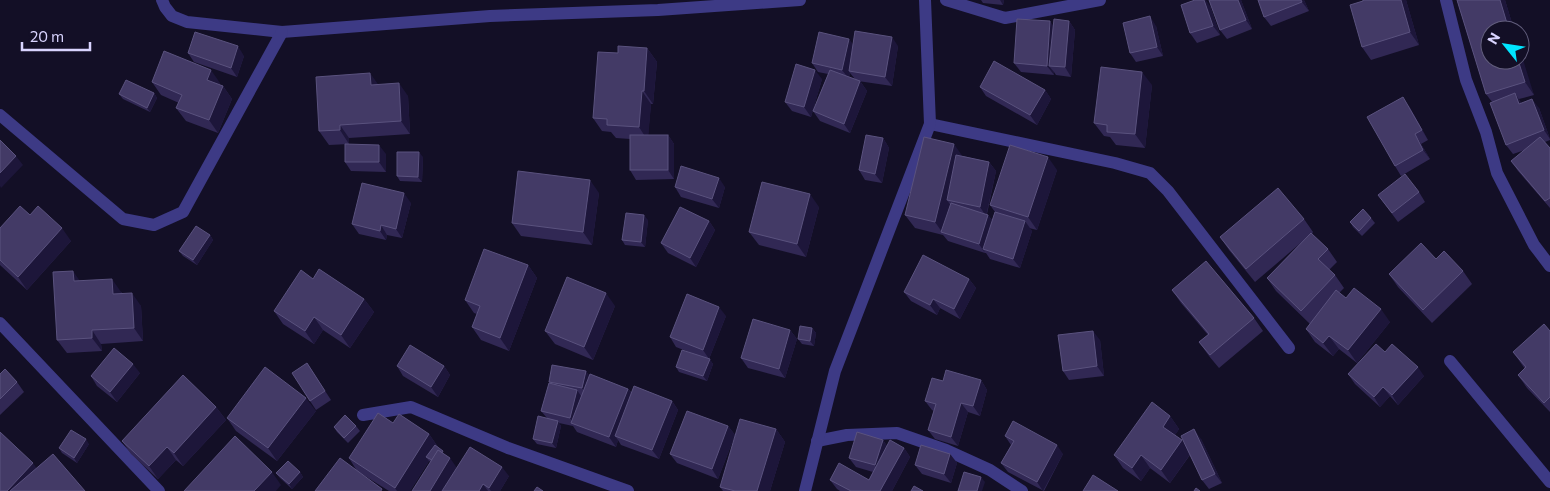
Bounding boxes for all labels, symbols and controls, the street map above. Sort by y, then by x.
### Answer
scale bar [22,20,90,52]
north arrow [1480,20,1530,70]
text: 20 m [30,27,64,45]
text: N [1483,29,1503,47]

